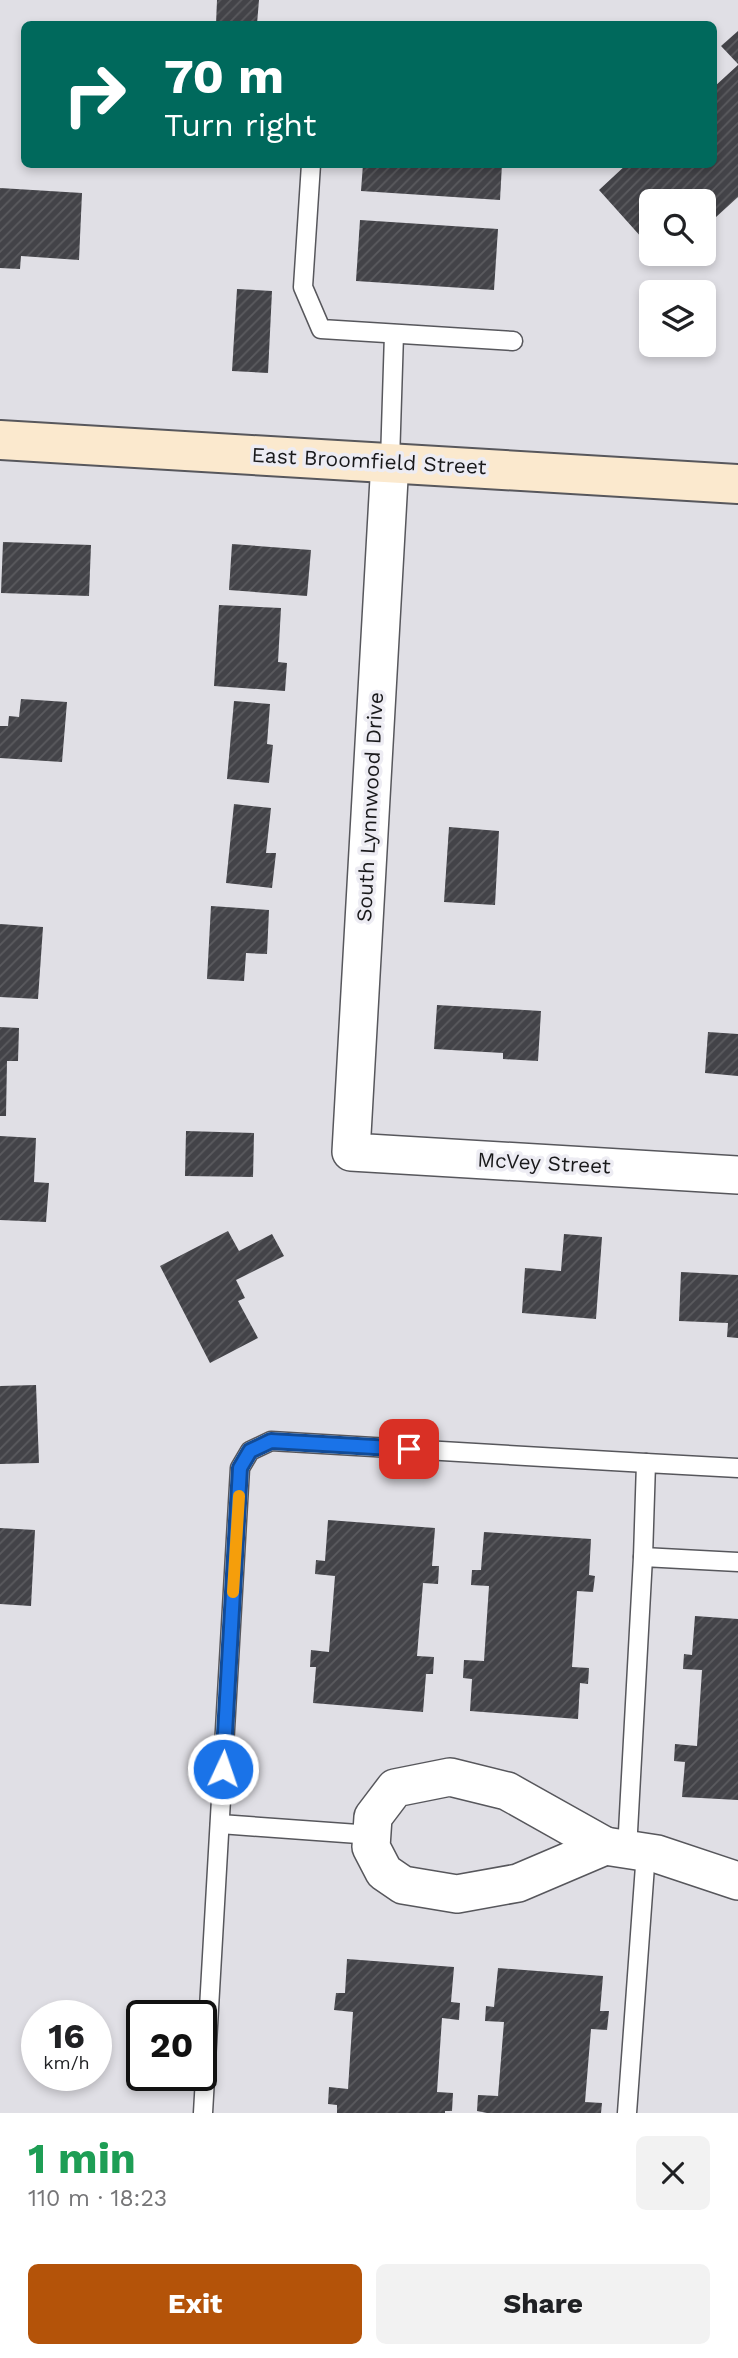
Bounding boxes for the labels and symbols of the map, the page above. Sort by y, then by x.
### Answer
street label: East Broomfield Street [251,442,487,479]
street label: South Lynnwood Drive [351,691,388,923]
street label: McVey Street [477,1147,612,1178]
pin [379,1419,439,1479]
position arrow [186,1732,260,1806]
speed limit sign: 20 [126,2000,217,2091]

